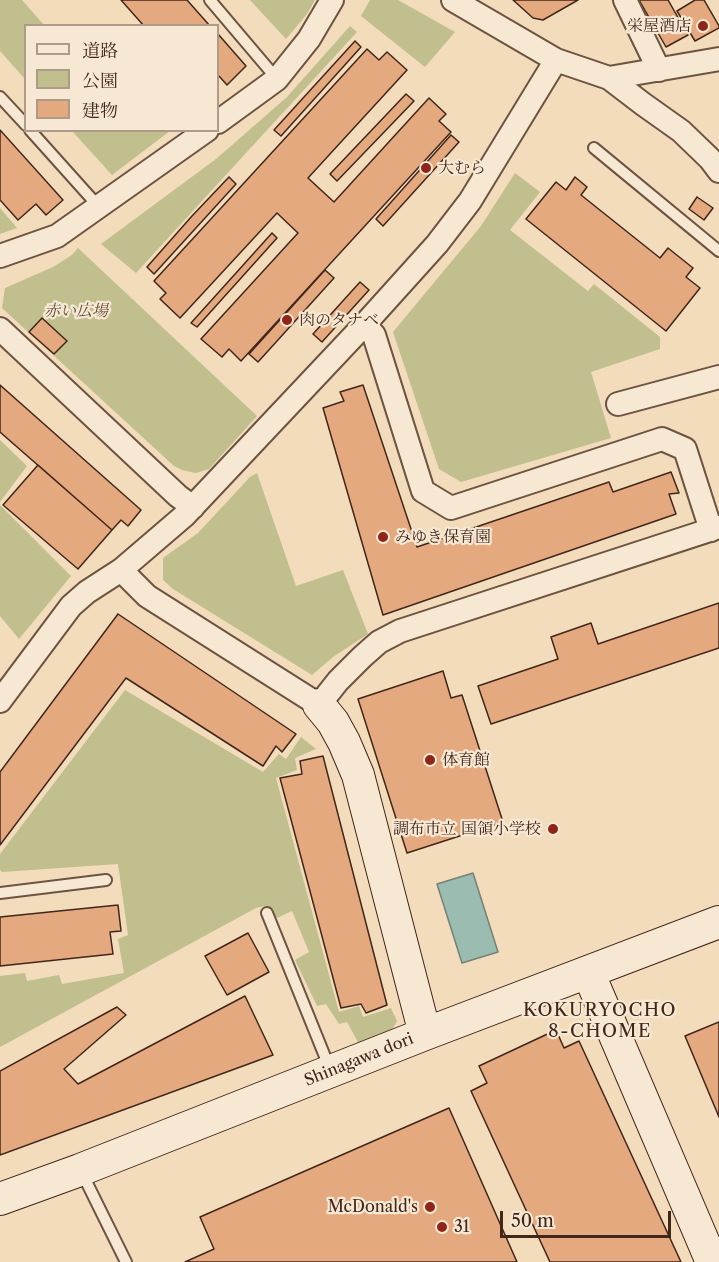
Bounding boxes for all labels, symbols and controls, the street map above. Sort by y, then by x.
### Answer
place label: 栄屋酒店 [627,16,691,36]
marker: 栄屋酒店 [696,19,710,33]
legend [24,24,219,132]
text: 道路 [82,40,118,62]
text: 公園 [82,70,118,92]
text: 建物 [82,100,118,122]
place label: 大むら [438,158,486,178]
marker: 大むら [419,161,433,175]
park label: 赤い広場 [44,301,108,321]
place label: 肉のタナベ [299,310,379,330]
marker: 肉のタナベ [280,313,294,327]
place label: みゆき保育園 [395,527,491,547]
marker: みゆき保育園 [376,530,390,544]
place label: 体育館 [442,750,490,770]
marker: 体育館 [423,753,437,767]
place label: 調布市立 国領小学校 [393,819,541,839]
marker: 調布市立 国領小学校 [546,822,560,836]
district label: KOKURYOCHO 8-CHOME [523,1000,677,1042]
street label: Shinagawa dori [302,1029,416,1091]
place label: McDonald's [328,1197,418,1217]
scale bar [503,1199,674,1237]
marker: McDonald's [423,1200,437,1214]
text: 50 m [511,1210,554,1232]
place label: 31 [454,1217,470,1237]
marker: 31 [435,1220,449,1234]

